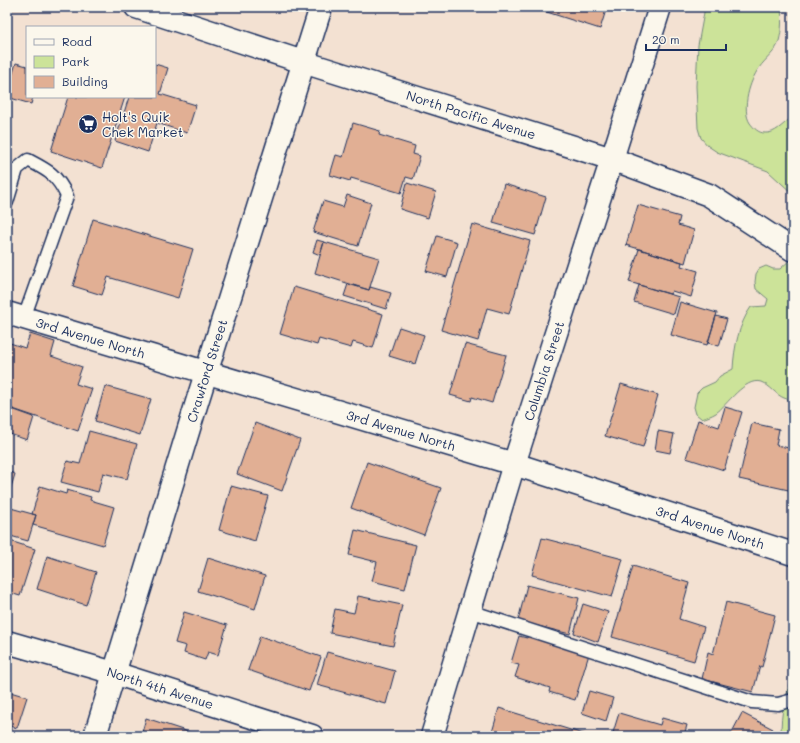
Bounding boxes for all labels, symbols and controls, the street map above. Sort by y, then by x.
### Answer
legend [26,26,156,98]
scale bar [646,26,726,52]
text: 20 m [652,31,680,47]
text: Road [62,33,92,49]
text: Park [62,53,89,69]
text: Building [62,73,108,89]
street label: North Pacific Avenue [404,86,538,143]
place label: Holt's Quik Chek Market [102,108,184,140]
supermarket icon: Holt's Quik Chek Market [77,113,99,135]
street label: 3rd Avenue North [34,313,147,362]
street label: Crawford Street [182,317,231,424]
street label: Columbia Street [520,318,568,423]
street label: 3rd Avenue North [345,406,457,454]
street label: 3rd Avenue North [654,501,766,552]
street label: North 4th Avenue [105,662,216,712]

